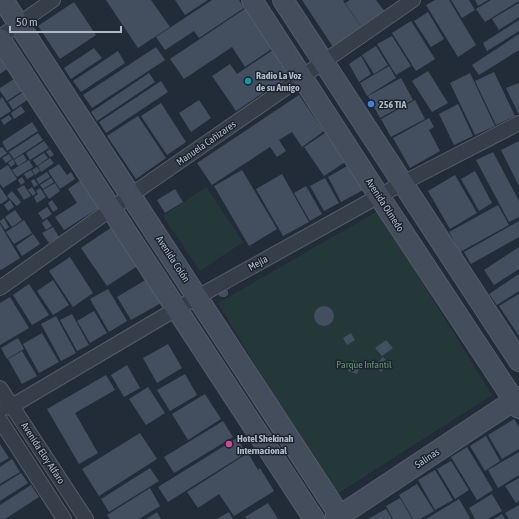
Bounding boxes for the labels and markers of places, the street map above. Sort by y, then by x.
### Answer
place label: Radio La Voz de su Amigo [256,70,302,93]
marker: Radio La Voz de su Amigo [243,76,253,86]
marker: 256 TIA [366,99,376,109]
place label: 256 TIA [379,99,406,110]
place label: Hotel Shekinah Internacional [237,433,294,456]
marker: Hotel Shekinah Internacional [224,439,234,449]

